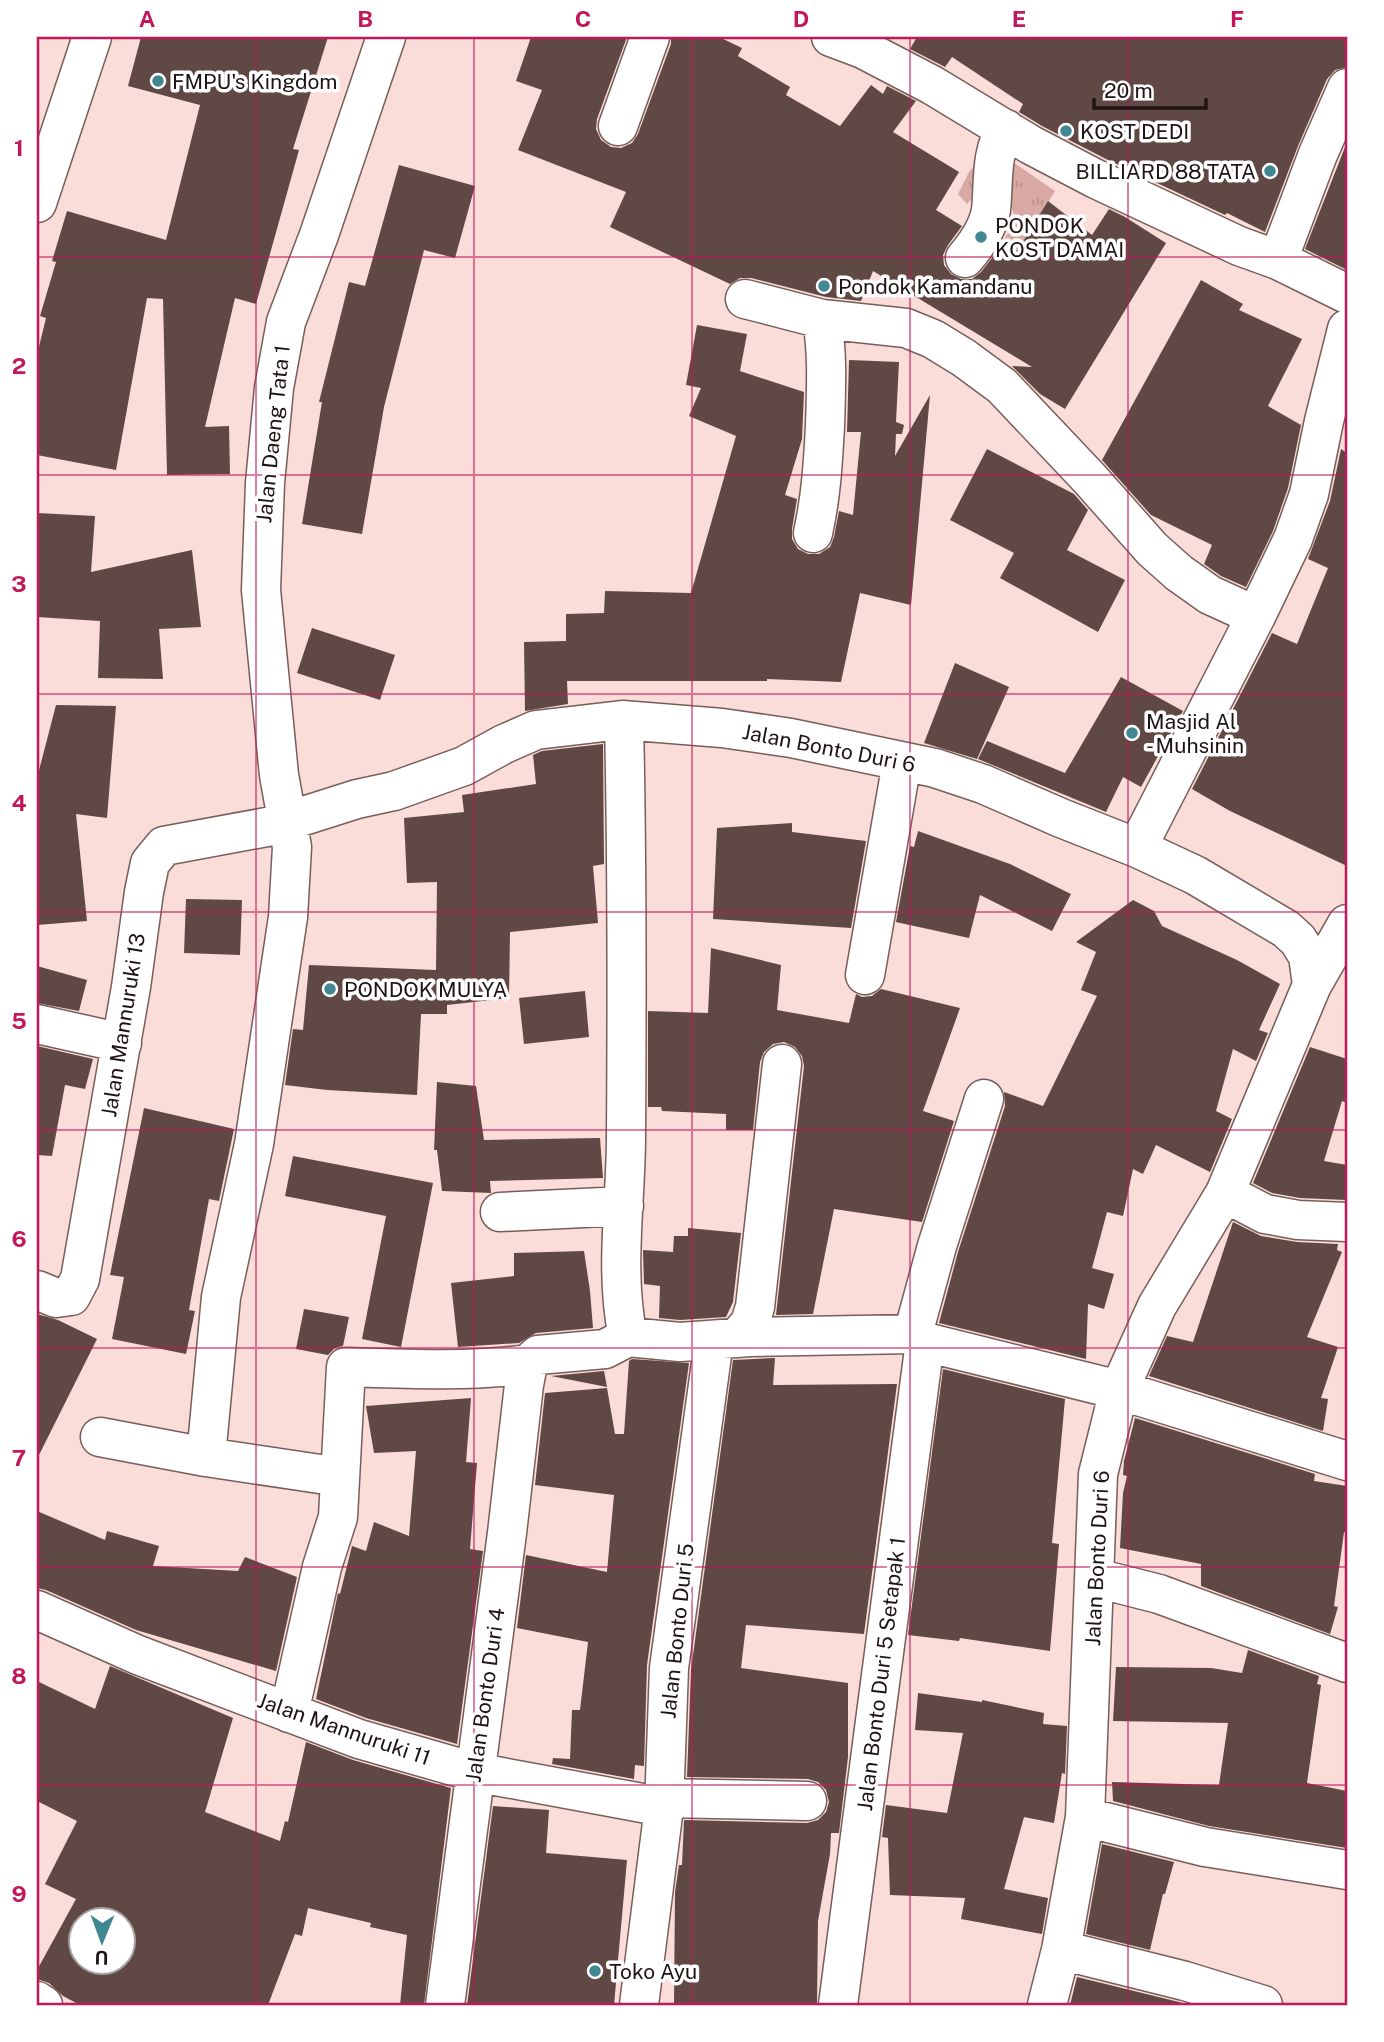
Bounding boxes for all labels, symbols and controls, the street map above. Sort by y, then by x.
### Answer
text: A [139,5,156,32]
text: B [357,5,373,32]
text: C [575,5,591,32]
text: D [793,5,809,32]
text: E [1012,5,1026,32]
text: F [1230,5,1244,32]
scale bar [1094,66,1206,110]
place label: FMPU's Kingdom [172,69,338,94]
marker: FMPU's Kingdom [150,73,166,89]
text: 20 m [1104,78,1153,103]
place label: KOST DEDI [1080,119,1189,144]
marker: KOST DEDI [1058,123,1074,139]
text: 1 [14,134,24,161]
place label: BILLIARD 88 TATA [1076,159,1256,184]
marker: BILLIARD 88 TATA [1262,163,1278,179]
place label: PONDOK KOST DAMAI [995,213,1124,262]
marker: PONDOK KOST DAMAI [973,229,989,245]
place label: Pondok Kamandanu [838,274,1033,299]
marker: Pondok Kamandanu [816,278,832,294]
street label: Jalan Daeng Tata 1 [251,344,295,524]
text: 2 [12,352,26,379]
text: 3 [11,570,27,597]
place label: Masjid Al - Muhsinin [1146,709,1244,758]
street label: Jalan Bonto Duri 6 [740,719,918,777]
marker: Masjid Al - Muhsinin [1124,725,1140,741]
text: 4 [11,789,27,816]
street label: Jalan Mannuruki 13 [96,931,150,1119]
place label: PONDOK MULYA [344,977,508,1002]
marker: PONDOK MULYA [322,981,338,997]
text: 5 [11,1007,27,1034]
text: 6 [11,1225,27,1252]
text: 7 [12,1444,26,1471]
street label: Jalan Bonto Duri 6 [1080,1470,1114,1646]
street label: Jalan Bonto Duri 5 Setapak 1 [852,1536,910,1812]
street label: Jalan Bonto Duri 5 [655,1542,699,1720]
street label: Jalan Bonto Duri 4 [460,1606,510,1784]
text: 8 [11,1662,27,1689]
street label: Jalan Mannuruki 11 [254,1688,434,1770]
text: 9 [11,1880,27,1907]
north arrow [66,1906,136,1976]
text: U [95,1947,109,1969]
place label: Toko Ayu [609,1959,697,1984]
marker: Toko Ayu [587,1963,603,1979]

